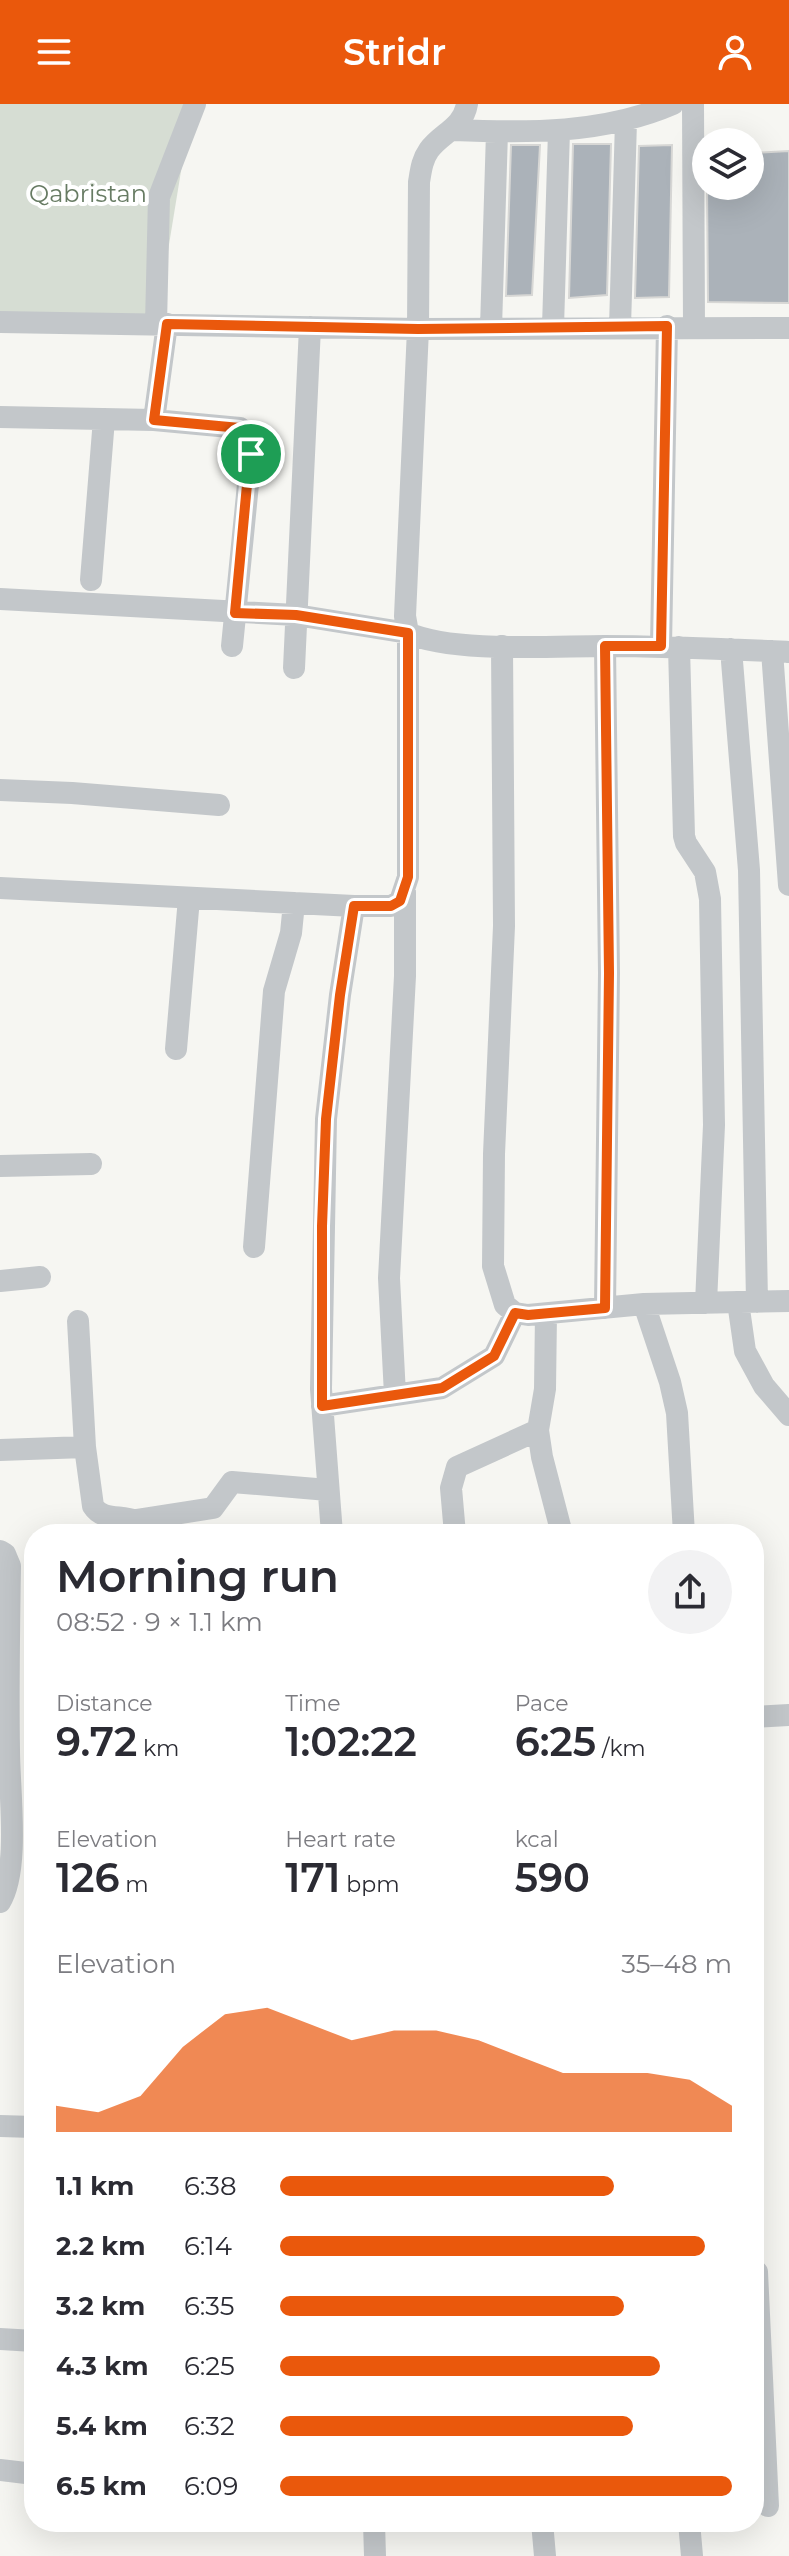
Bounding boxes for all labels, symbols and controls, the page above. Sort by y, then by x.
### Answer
icon: menu [32,30,76,74]
text: Stridr [343,30,446,74]
icon: person [713,30,757,74]
map controls [692,128,764,200]
button: layers [692,128,764,200]
park label: Qabristan [29,179,147,208]
pin [217,420,285,488]
icon: arrive [229,432,273,476]
text: Morning run [56,1549,339,1603]
button: share [648,1550,732,1634]
text: 08:52 · 9 × 1.1 km [56,1606,263,1638]
text: Distance [56,1690,153,1717]
text: Time [285,1690,341,1717]
text: Pace [515,1690,569,1717]
text: 9.72 [56,1717,137,1766]
text: 1:02:22 [285,1717,417,1766]
text: 6:25 [515,1717,596,1766]
text: km [137,1735,179,1762]
text: /km [596,1735,646,1762]
text: Elevation [56,1826,158,1853]
text: Heart rate [285,1826,396,1853]
text: kcal [515,1826,559,1853]
text: 126 [56,1853,120,1902]
text: 171 [285,1853,341,1902]
text: 590 [515,1853,590,1902]
text: m [120,1871,149,1898]
text: bpm [341,1871,399,1898]
text: Elevation [56,1948,176,1980]
text: 35–48 m [621,1948,732,1980]
text: 1.1 km [56,2170,134,2202]
text: 6:38 [184,2170,237,2202]
text: 2.2 km [56,2230,146,2262]
text: 6:14 [184,2230,232,2262]
text: 3.2 km [56,2290,145,2322]
text: 6:35 [184,2290,234,2322]
text: 4.3 km [56,2350,148,2382]
text: 6:25 [184,2350,235,2382]
text: 5.4 km [56,2410,148,2442]
text: 6:32 [184,2410,235,2442]
text: 6.5 km [56,2470,147,2502]
text: 6:09 [184,2470,238,2502]

